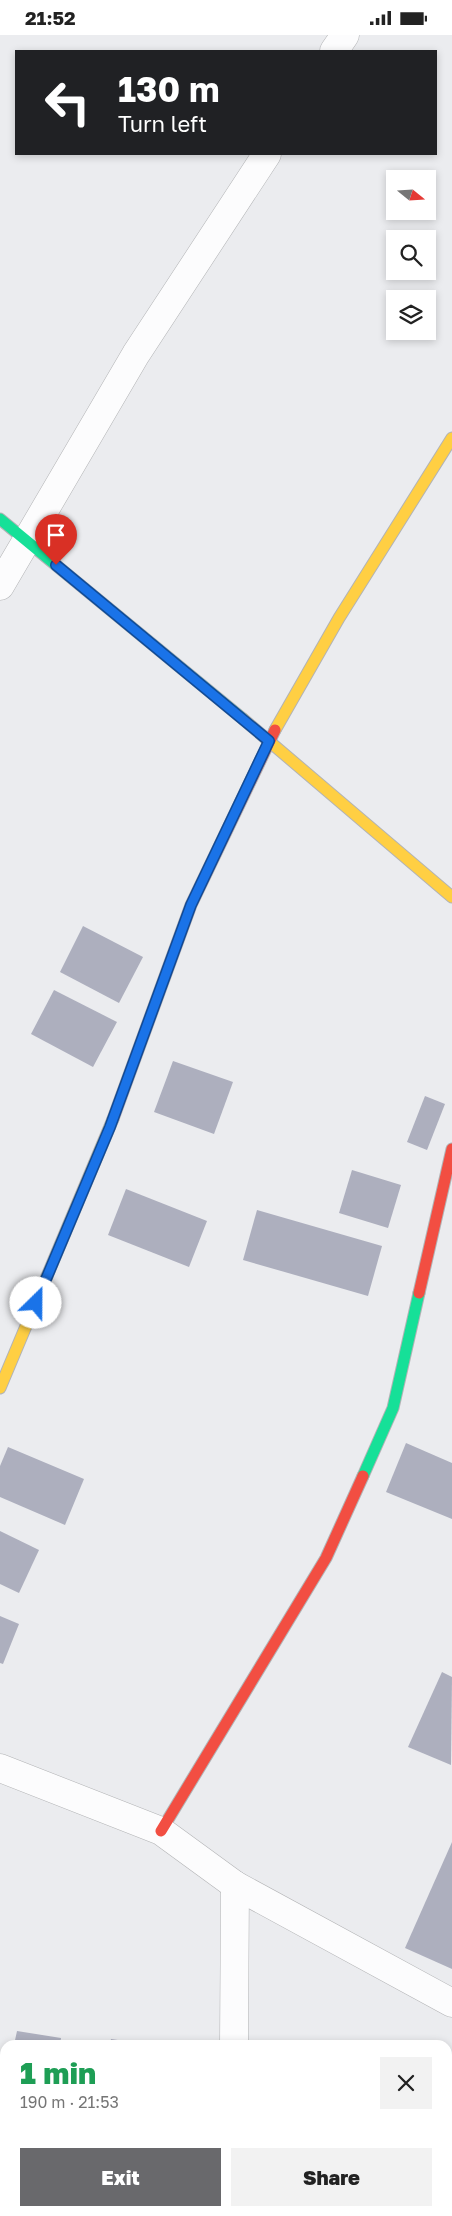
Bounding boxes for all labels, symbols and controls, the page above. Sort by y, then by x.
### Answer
text: 21:52 [25,6,76,29]
text: 130 m [118,68,220,110]
icon: left [35,70,100,135]
text: Turn left [118,110,207,137]
north arrow [386,170,436,220]
map controls [386,170,436,340]
button: search [386,230,436,280]
button: layers [386,290,436,340]
pin [35,514,77,565]
icon: arrive [42,521,70,549]
position arrow [9,1276,61,1328]
text: 1 min [20,2055,96,2091]
button: close [380,2057,432,2109]
text: 190 m · 21:53 [20,2092,119,2112]
button: Exit [20,2148,221,2206]
button: Share [231,2148,432,2206]

